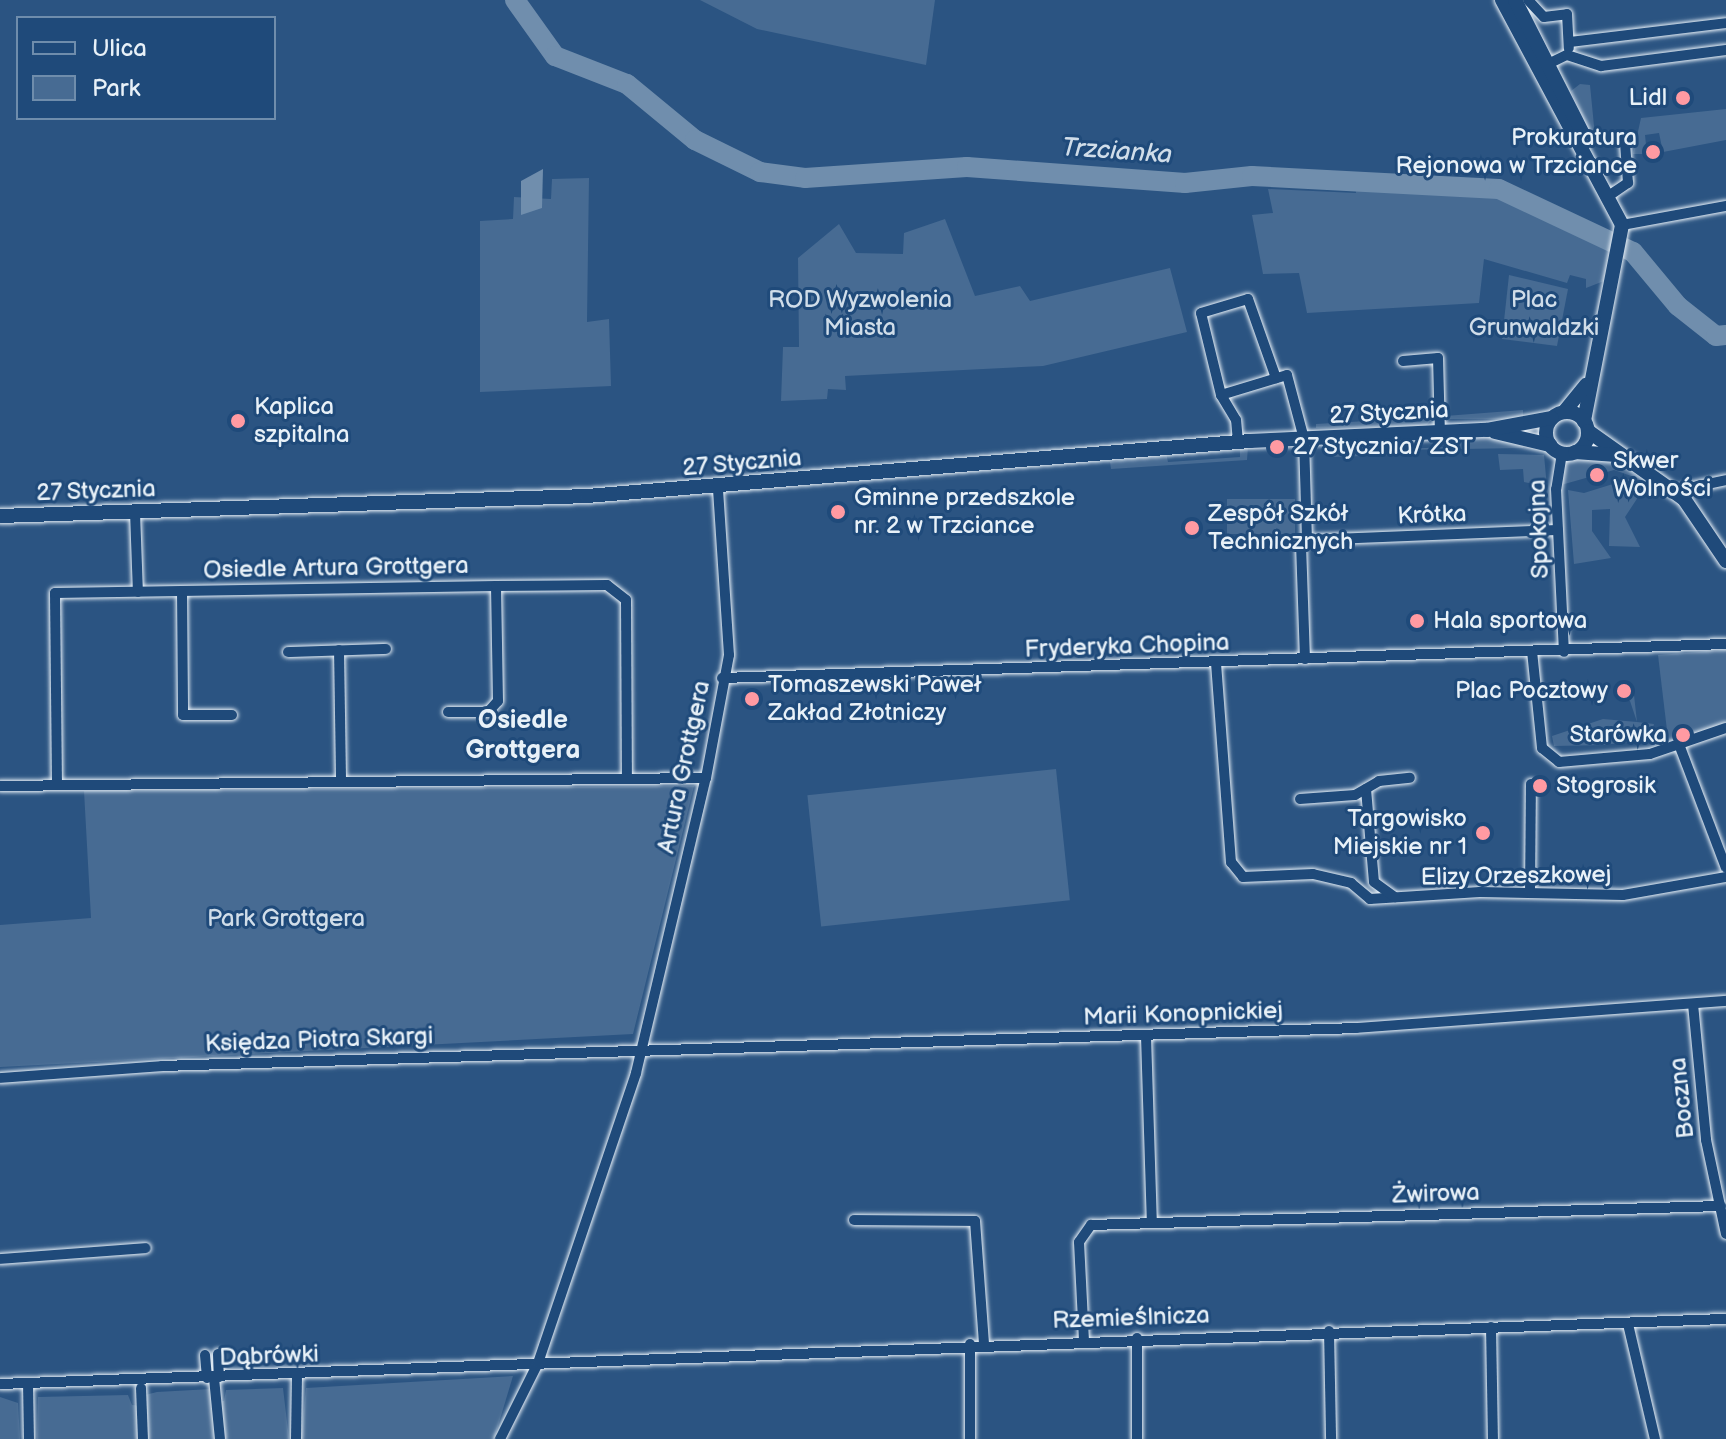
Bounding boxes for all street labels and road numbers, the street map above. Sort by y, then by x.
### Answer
street label: 27 Stycznia [1328,395,1450,431]
street label: 27 Stycznia [680,443,804,483]
street label: 27 Stycznia [35,474,157,508]
street label: Spokojna [1523,479,1555,579]
street label: Krótka [1397,499,1467,531]
street label: Osiedle Artura Grottgera [203,551,469,585]
street label: Fryderyka Chopina [1024,628,1230,664]
street label: Artura Grottgera [652,678,716,856]
street label: Elizy Orzeszkowej [1420,860,1612,892]
street label: Marii Konopnickiej [1083,996,1283,1032]
street label: Księdza Piotra Skargi [204,1022,434,1058]
street label: Boczna [1663,1056,1701,1140]
street label: Żwirowa [1392,1178,1480,1210]
street label: Rzemieślnicza [1052,1301,1210,1335]
street label: Dąbrówki [219,1340,319,1372]

